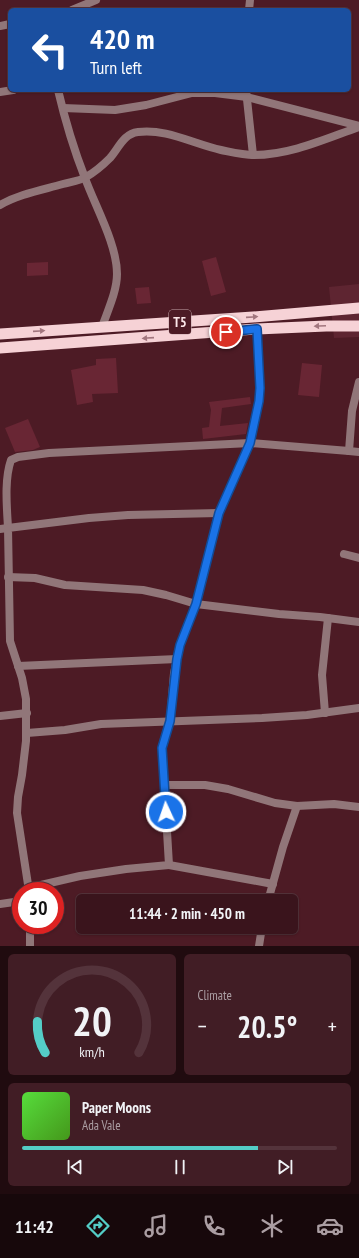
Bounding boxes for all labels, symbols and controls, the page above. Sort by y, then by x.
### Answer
text: 420 m [90,20,154,57]
icon: left [24,24,76,76]
text: Turn left [90,56,142,79]
road number: T5 [169,310,191,334]
one-way arrow [246,313,258,320]
pin [209,315,243,349]
icon: arrive [215,321,237,343]
one-way arrow [313,323,326,329]
one-way arrow [33,328,45,335]
one-way arrow [142,334,154,341]
position arrow [145,791,187,833]
speed limit sign: 30 [12,882,64,934]
text: 11:44 · 2 min · 450 m [129,904,245,923]
text: Climate [198,987,232,1004]
text: 20 [72,993,112,1046]
text: 20.5° [237,1007,297,1046]
text: − [198,1012,207,1040]
text: + [328,1012,337,1040]
text: km/h [79,1041,104,1060]
text: Paper Moons [82,1098,151,1117]
text: Ada Vale [82,1117,121,1134]
icon: previous [64,1156,86,1178]
icon: pause [169,1156,191,1178]
icon: next [274,1156,296,1178]
icon: directions [84,1212,112,1240]
icon: music [142,1212,170,1240]
icon: phone [200,1212,228,1240]
icon: climate [258,1212,286,1240]
icon: car [316,1212,344,1240]
text: 11:42 [15,1215,54,1238]

